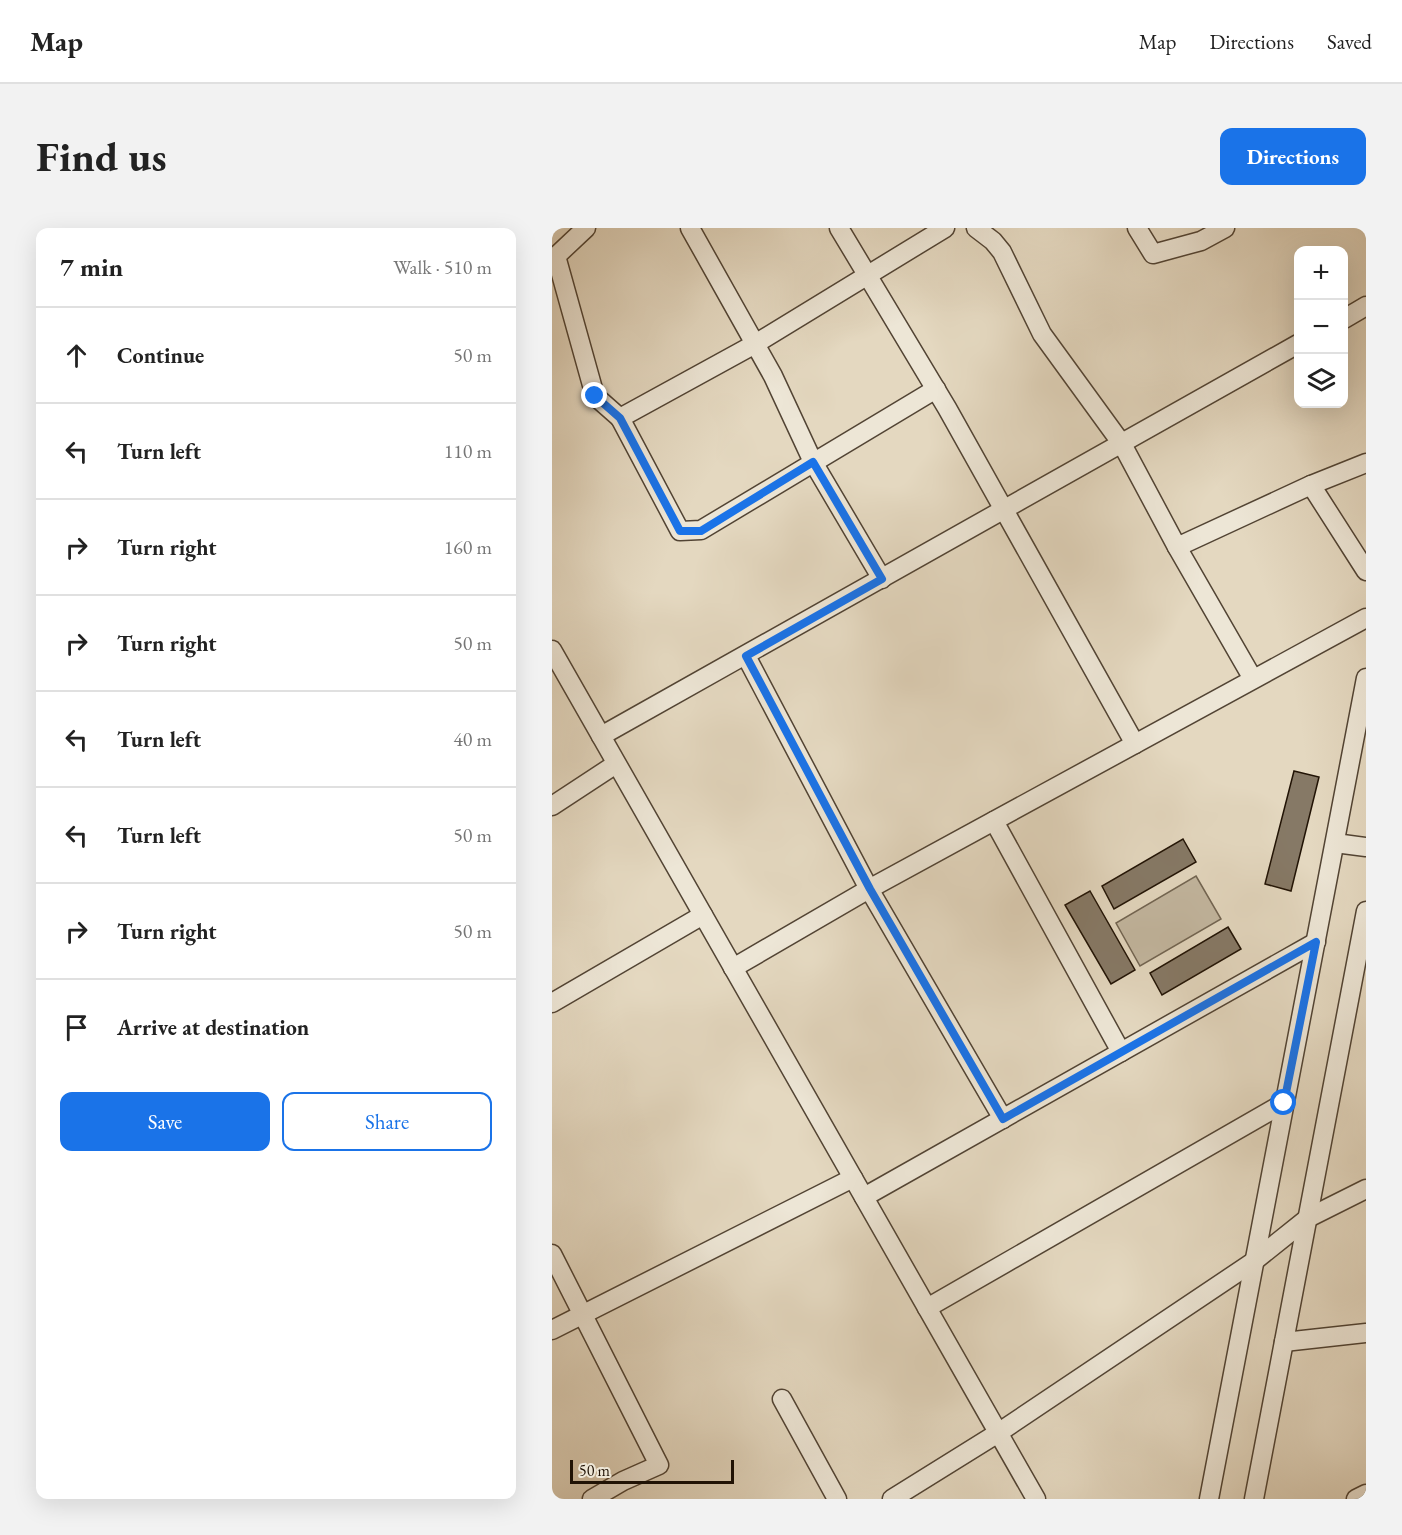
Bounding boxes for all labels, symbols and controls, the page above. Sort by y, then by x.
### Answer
text: Map [30,23,83,59]
text: Map [1139,28,1176,55]
text: Directions [1209,28,1294,55]
text: Saved [1327,28,1372,55]
button: Directions [1220,128,1366,185]
text: Find us [36,129,167,184]
map controls [1294,246,1348,408]
button: + [1294,246,1348,300]
text: 7 min [60,250,123,284]
text: Walk · 510 m [393,254,492,280]
button: − [1294,300,1348,354]
icon: ahead [60,339,93,372]
text: Continue [117,341,204,370]
text: 50 m [453,342,492,368]
button: layers [1294,354,1348,408]
route end [581,382,607,408]
icon: left [60,435,93,468]
text: Turn left [117,437,201,466]
text: 110 m [444,438,492,464]
icon: right [60,531,93,564]
text: Turn right [117,533,216,562]
text: 160 m [444,534,492,560]
icon: right [60,627,93,660]
text: Turn right [117,629,216,658]
text: 50 m [453,630,492,656]
icon: left [60,723,93,756]
text: Turn left [117,725,201,754]
text: 40 m [453,726,492,752]
icon: left [60,819,93,852]
text: Turn left [117,821,201,850]
text: 50 m [453,822,492,848]
icon: right [60,915,93,948]
text: Turn right [117,917,216,946]
text: 50 m [453,918,492,944]
icon: arrive [60,1011,93,1044]
text: Arrive at destination [117,1013,309,1042]
route start [1270,1089,1296,1115]
button: Save [60,1092,270,1151]
button: Share [282,1092,492,1151]
scale bar [570,1457,734,1484]
text: 50 m [579,1460,610,1481]

